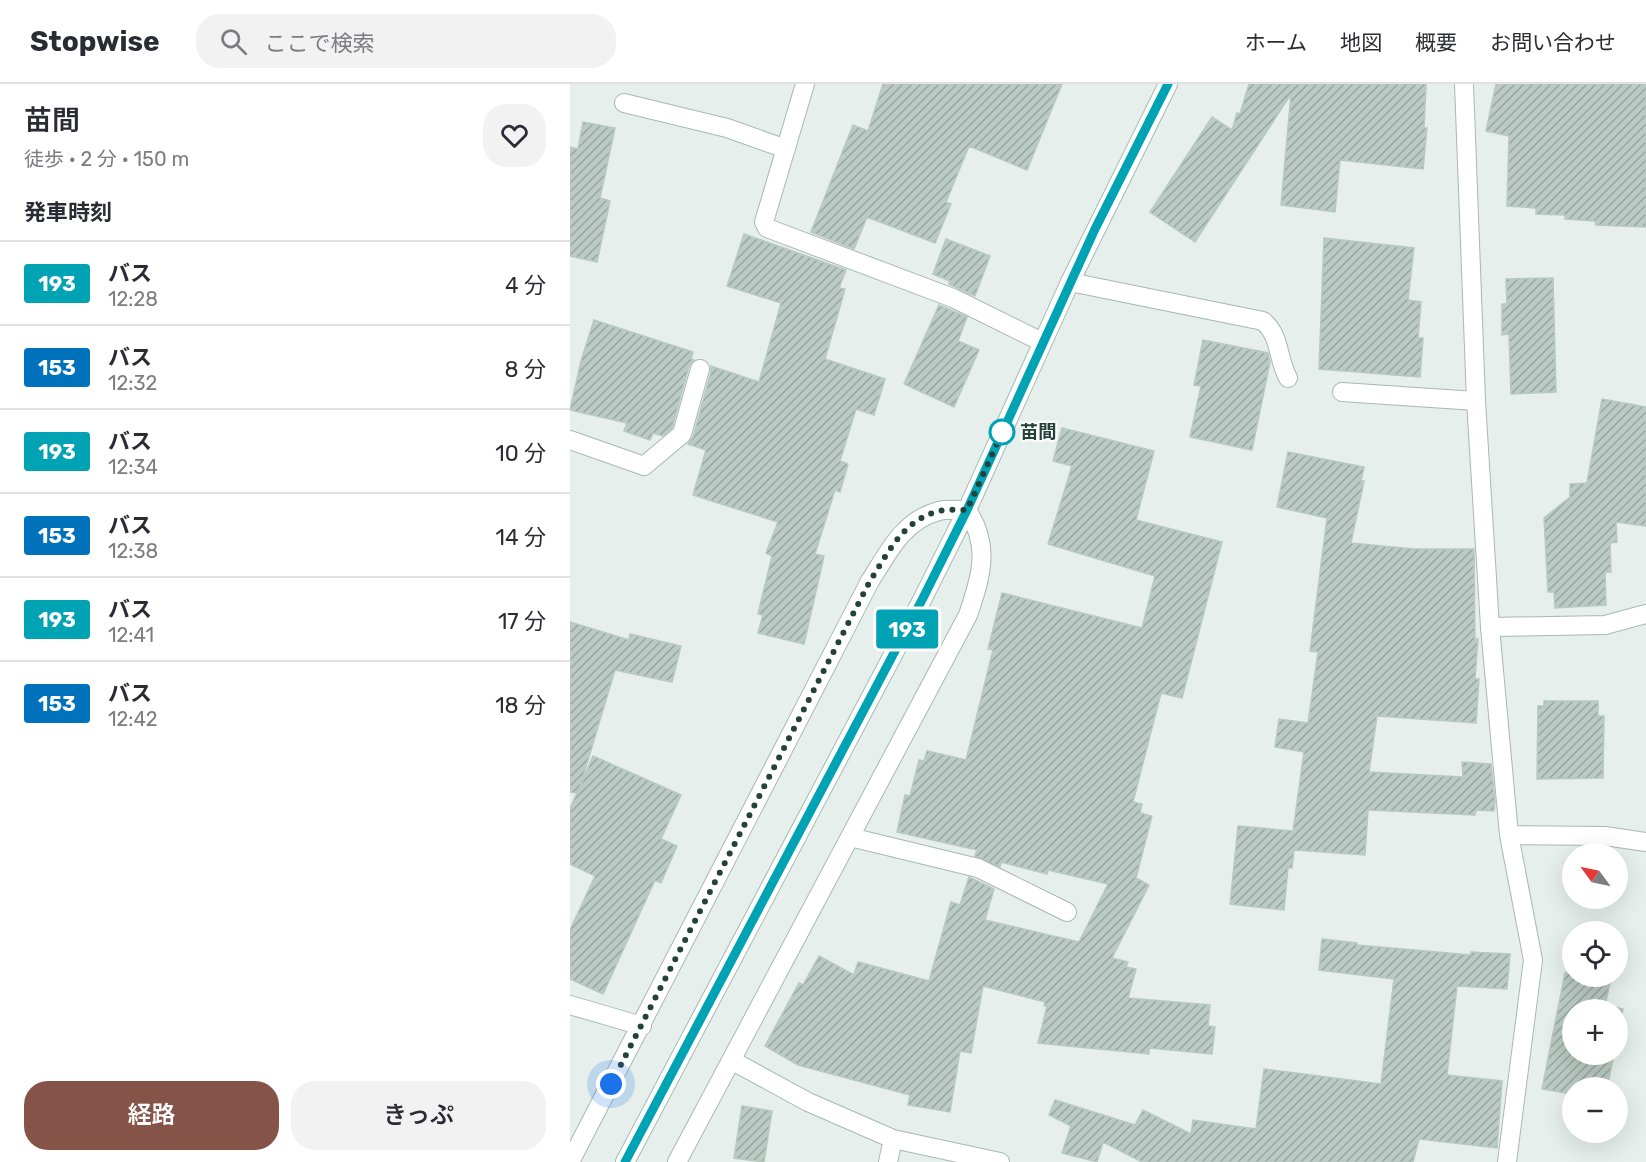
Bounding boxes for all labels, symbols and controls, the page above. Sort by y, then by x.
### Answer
search box [196,14,616,68]
text: Stopwise [30,25,160,58]
icon: search [217,25,250,58]
text: ここで検索 [265,30,375,57]
text: ホーム [1245,30,1307,55]
text: 地図 [1340,30,1382,55]
text: 概要 [1415,30,1457,55]
text: お問い合わせ [1490,30,1616,55]
text: 苗間 [24,104,80,137]
button: heart [483,104,546,167]
text: 徒歩 · 2 分 · 150 m [24,147,189,171]
text: 発車時刻 [24,199,112,226]
text: バス [108,260,152,287]
text: 193 [38,271,76,296]
text: 4 分 [505,272,546,299]
text: 12:28 [108,287,158,311]
text: バス [108,344,152,371]
text: 153 [38,355,76,380]
text: 8 分 [505,356,546,383]
text: 12:32 [108,371,157,395]
marker: 苗間 [989,419,1015,445]
place label: 苗間 [1020,421,1056,443]
text: バス [108,428,152,455]
text: 193 [38,439,76,464]
text: 10 分 [495,440,546,467]
text: 12:34 [108,455,158,479]
text: バス [108,512,152,539]
text: 153 [38,523,76,548]
text: 14 分 [496,524,546,551]
text: 12:38 [108,539,158,563]
text: バス [108,596,152,623]
text: 193 [38,607,76,632]
text: 17 分 [498,608,546,635]
line badge: 193 [872,610,942,648]
text: 193 [888,617,926,642]
text: 12:41 [108,623,154,647]
text: バス [108,680,152,707]
text: 153 [38,691,76,716]
text: 18 分 [495,692,546,719]
text: 12:42 [108,707,158,731]
north arrow [1562,843,1628,909]
map controls [1562,843,1628,1143]
button: locate [1562,921,1628,987]
button: + [1562,999,1628,1065]
your location [596,1069,626,1099]
button: − [1562,1077,1628,1143]
button: 経路 [24,1081,279,1150]
button: きっぷ [291,1081,546,1150]

